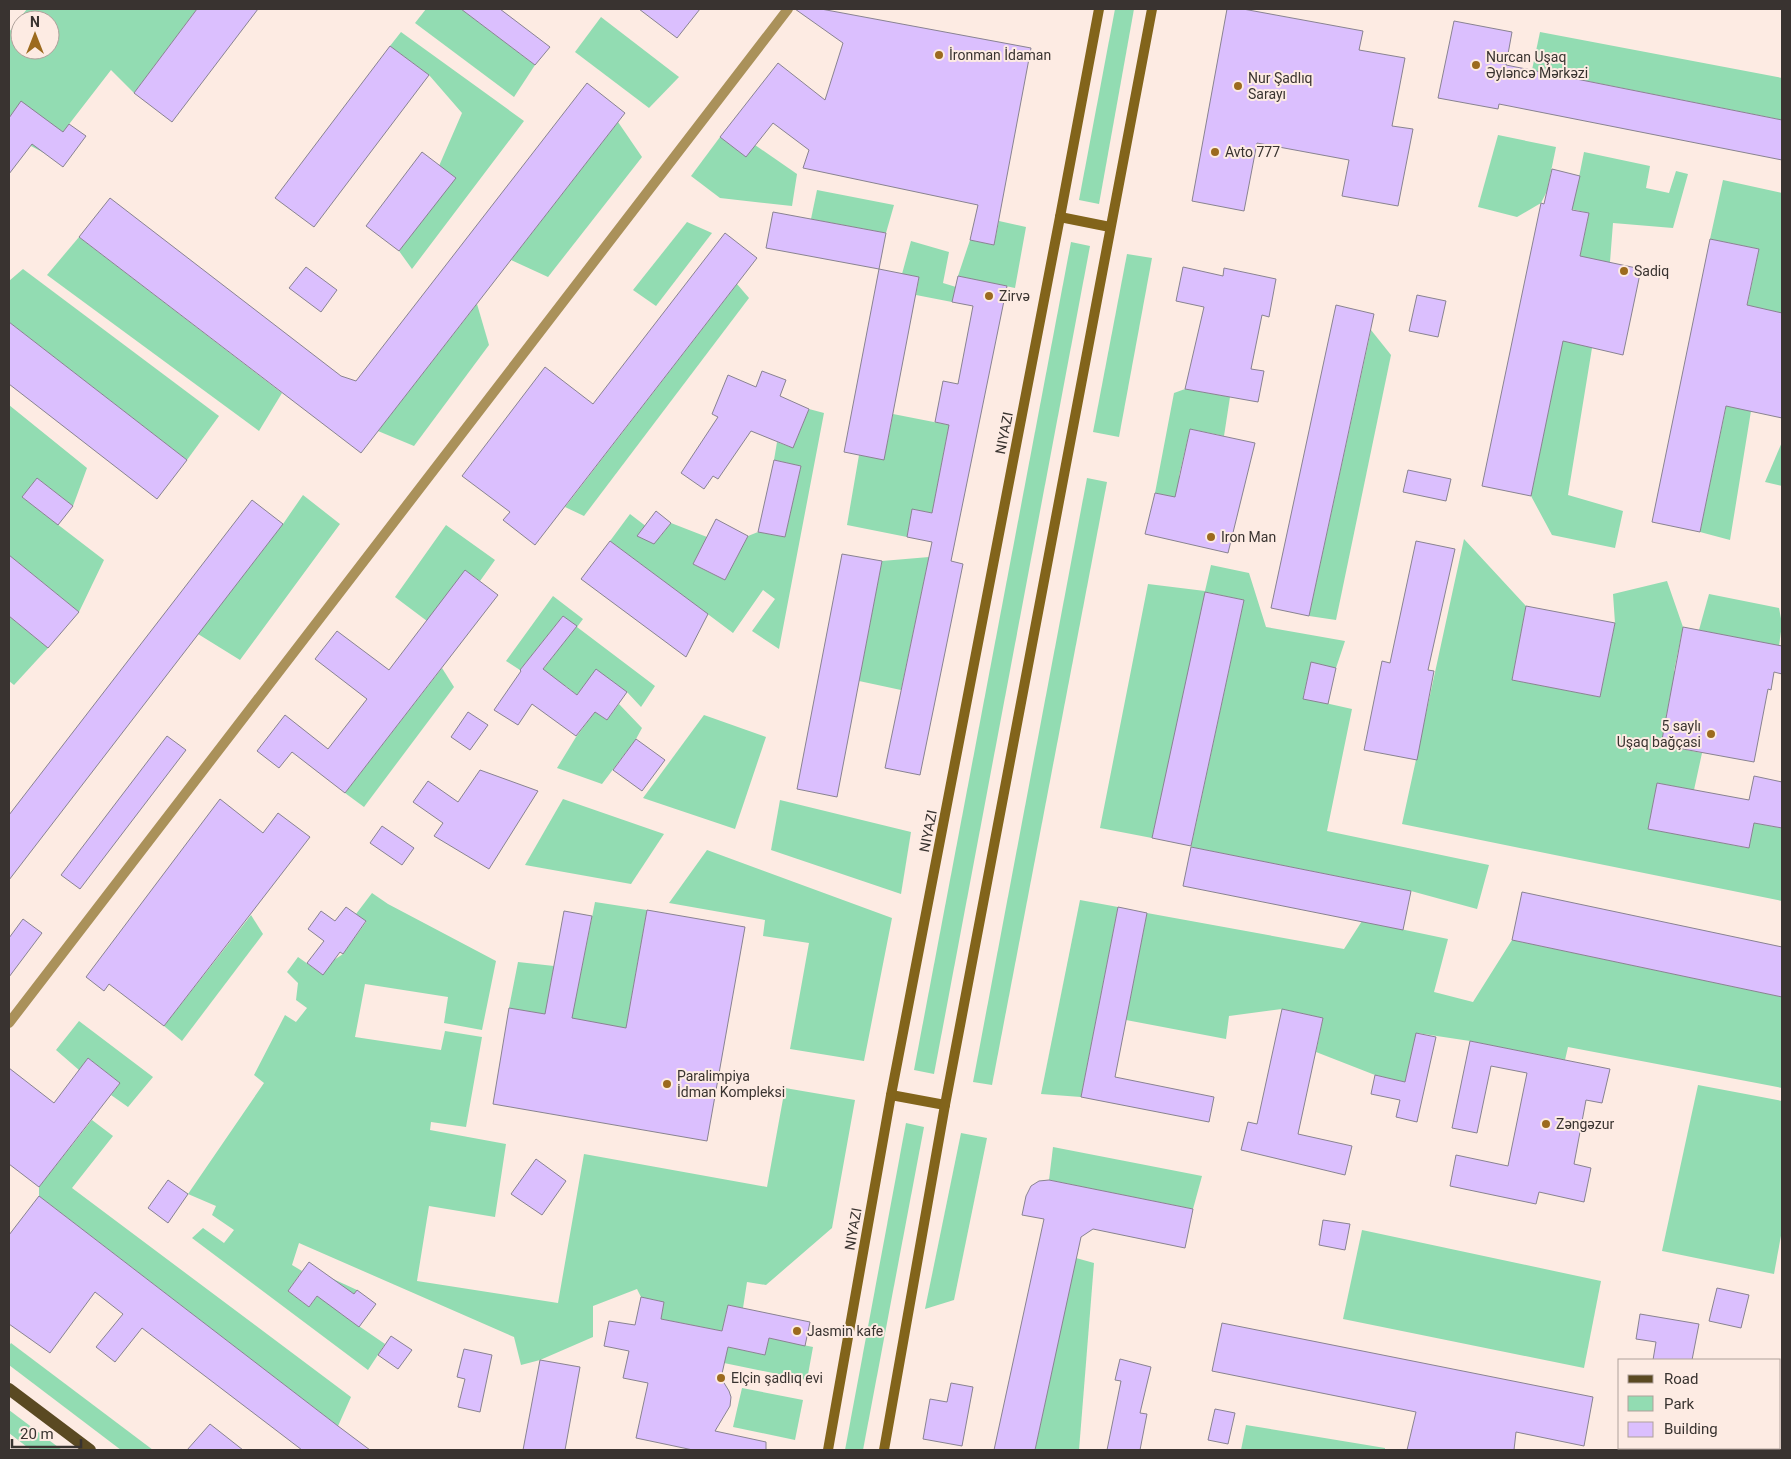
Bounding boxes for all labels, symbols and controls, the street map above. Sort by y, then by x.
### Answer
north arrow [10,10,60,60]
text: N [30,14,40,30]
place label: İronman İdaman [949,47,1051,63]
marker: İronman İdaman [933,49,945,61]
place label: Nurcan Uşaq Əyləncə Mərkəzi [1486,49,1588,81]
marker: Nurcan Uşaq Əyləncə Mərkəzi [1470,59,1482,71]
place label: Nur Şadlıq Sarayı [1248,70,1313,102]
marker: Nur Şadlıq Sarayı [1232,80,1244,92]
place label: Avto 777 [1225,144,1280,160]
marker: Avto 777 [1209,146,1221,158]
place label: Sadiq [1634,263,1669,279]
marker: Sadiq [1618,265,1630,277]
place label: Zirvə [999,288,1030,304]
marker: Zirvə [983,290,995,302]
street label: NIYAZI [992,411,1016,455]
place label: Iron Man [1221,529,1276,545]
marker: Iron Man [1205,531,1217,543]
place label: 5 saylı Uşaq bağçasi [1617,718,1701,750]
marker: 5 saylı Uşaq bağçasi [1705,728,1717,740]
street label: NIYAZI [916,809,940,853]
place label: Paralimpiya İdman Kompleksi [677,1068,785,1100]
marker: Paralimpiya İdman Kompleksi [661,1078,673,1090]
place label: Zəngəzur [1556,1116,1614,1132]
marker: Zəngəzur [1540,1118,1552,1130]
street label: NIYAZI [841,1207,865,1251]
place label: Jasmin kafe [807,1323,883,1339]
marker: Jasmin kafe [791,1325,803,1337]
legend [1618,1359,1781,1449]
place label: Elçin şadlıq evi [731,1370,823,1386]
text: Road [1664,1370,1698,1388]
marker: Elçin şadlıq evi [715,1372,727,1384]
text: Park [1664,1395,1695,1413]
scale bar [12,1416,81,1448]
text: Building [1664,1420,1718,1438]
text: 20 m [20,1425,54,1443]

